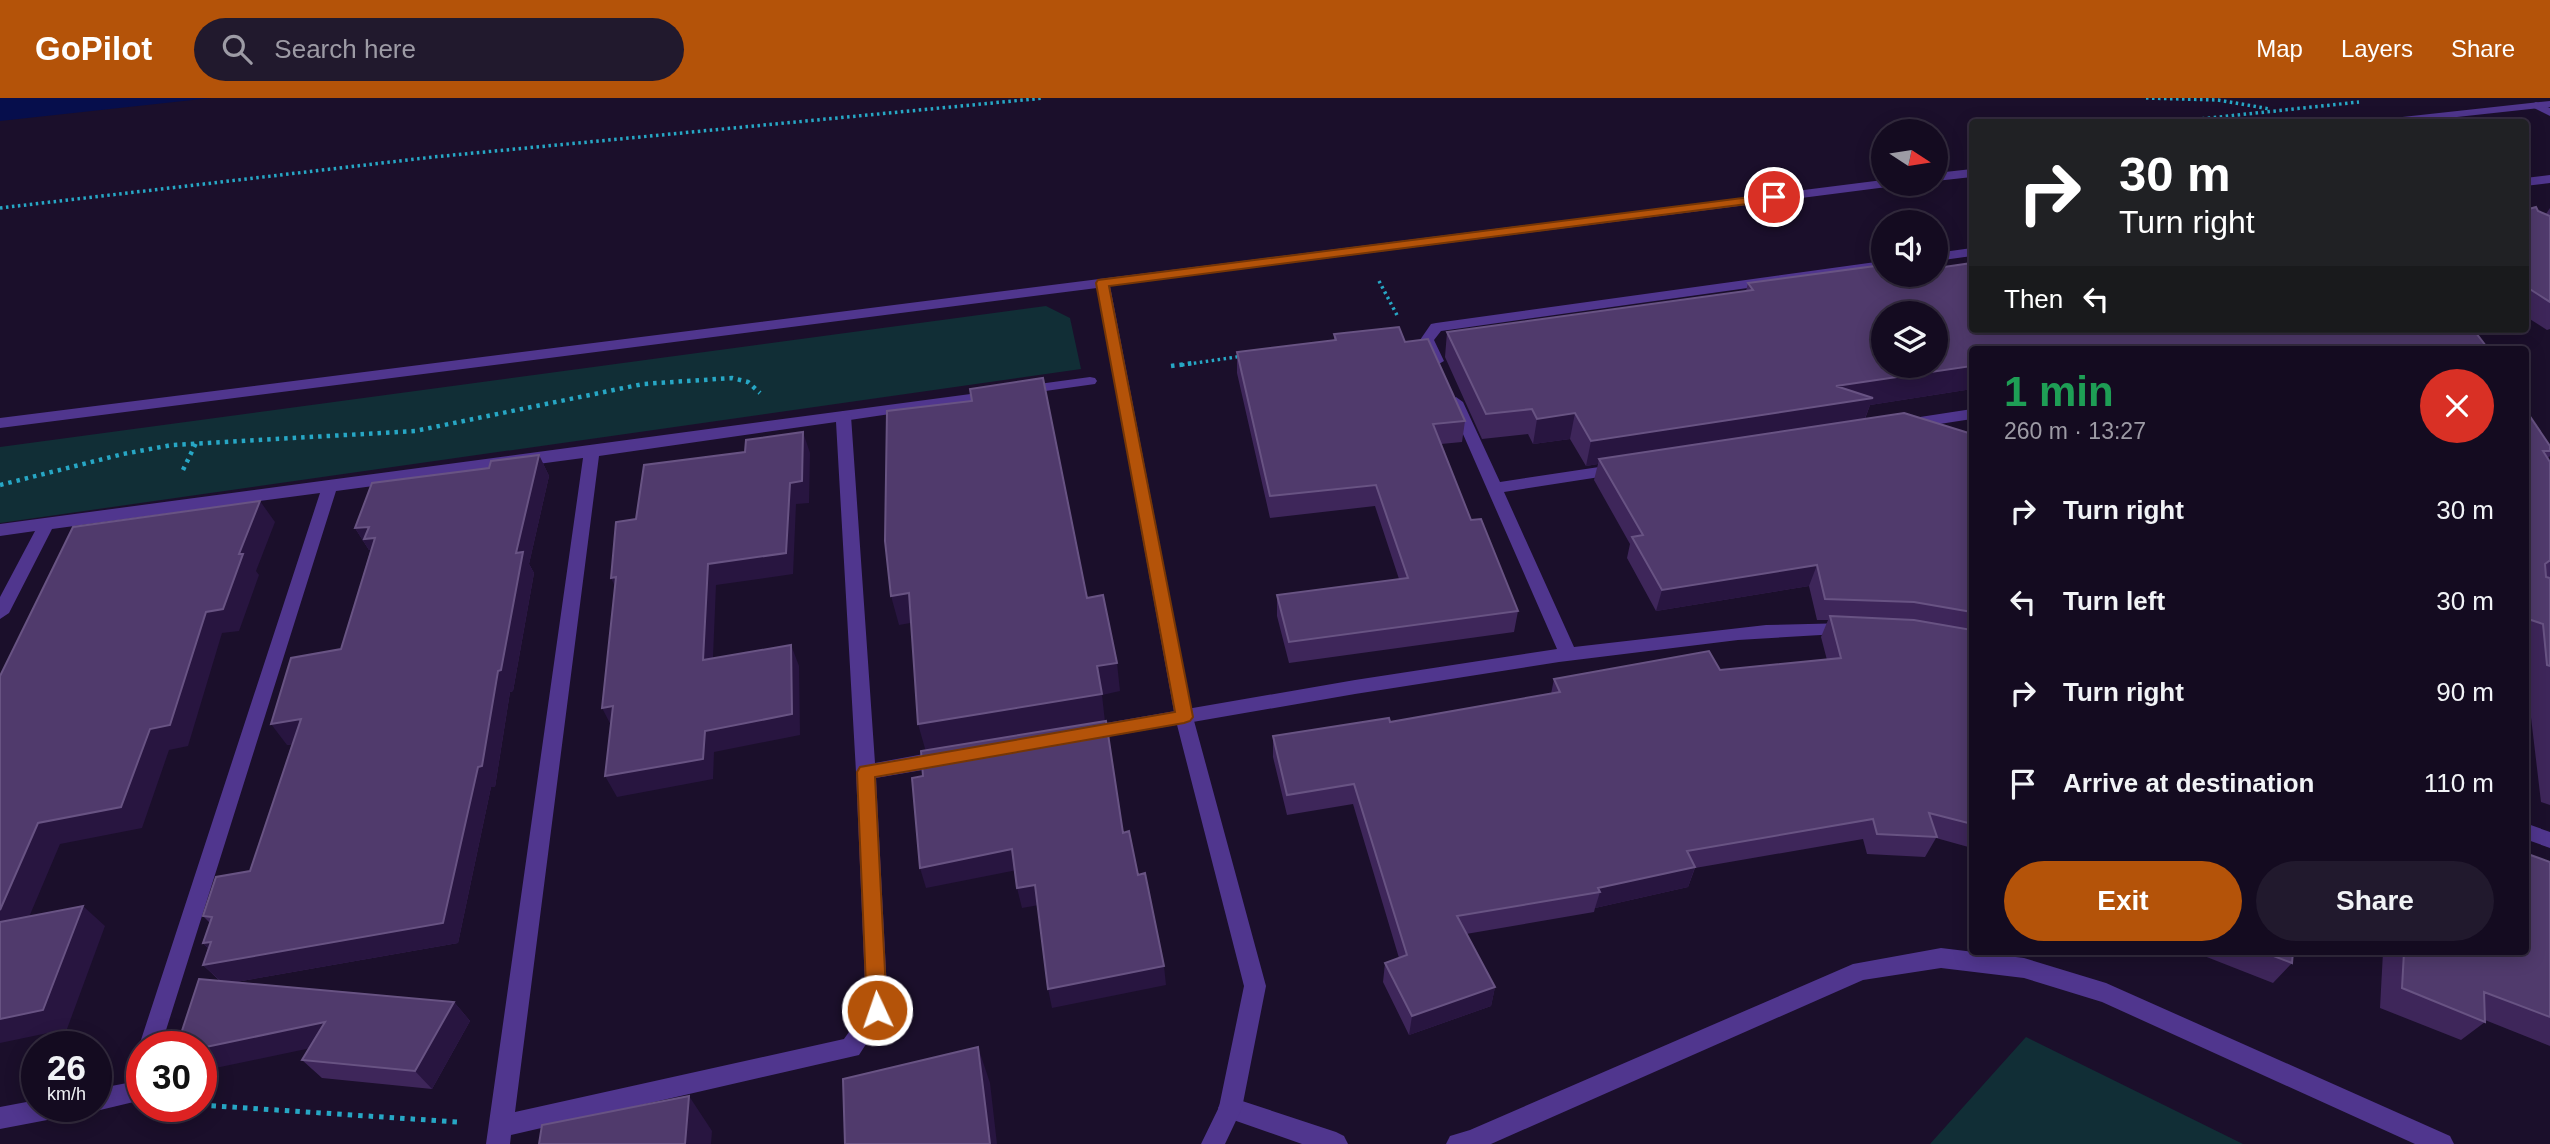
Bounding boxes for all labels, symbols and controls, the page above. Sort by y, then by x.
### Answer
search box [194,18,684,81]
text: GoPilot [35,30,152,67]
icon: search [218,30,256,68]
text: Search here [274,34,416,64]
text: Map [2256,35,2303,62]
text: Layers [2341,35,2413,62]
text: Share [2451,35,2515,62]
north arrow [1871,119,1948,196]
map controls [1871,119,1948,378]
icon: right [2004,147,2095,238]
text: 30 m [2119,147,2231,201]
pin [1744,167,1804,227]
icon: arrive [1755,178,1793,216]
text: Turn right [2119,204,2255,240]
button: sound [1871,210,1948,287]
icon: left [2077,280,2115,318]
text: Then [2004,284,2063,314]
button: layers [1871,301,1948,378]
text: 1 min [2004,368,2114,415]
button: close [2420,369,2494,443]
text: 260 m · 13:27 [2004,418,2146,444]
icon: right [2004,492,2042,530]
text: Turn right [2063,495,2184,525]
text: 30 m [2436,495,2494,525]
icon: left [2004,583,2042,621]
text: Turn left [2063,586,2165,616]
text: 30 m [2436,586,2494,616]
icon: right [2004,674,2042,712]
text: Turn right [2063,677,2184,707]
text: 90 m [2436,677,2494,707]
icon: arrive [2004,765,2042,803]
text: Arrive at destination [2063,768,2314,798]
text: 110 m [2424,768,2494,798]
button: Exit [2004,861,2242,941]
button: Share [2256,861,2494,941]
position arrow [840,973,914,1047]
speed limit sign: 30 [126,1031,217,1122]
text: 26 [47,1048,86,1087]
text: km/h [47,1084,86,1104]

